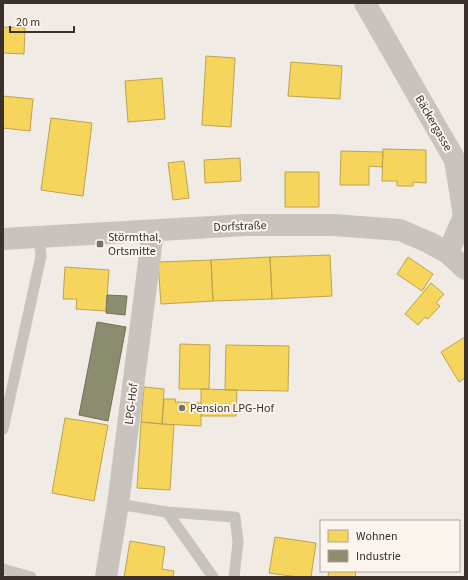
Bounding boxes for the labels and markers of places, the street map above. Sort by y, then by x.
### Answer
place label: Störmthal, Ortsmitte [108,229,161,260]
marker: Störmthal, Ortsmitte [95,239,105,249]
place label: Pension LPG-Hof [190,400,275,417]
marker: Pension LPG-Hof [177,403,187,413]

